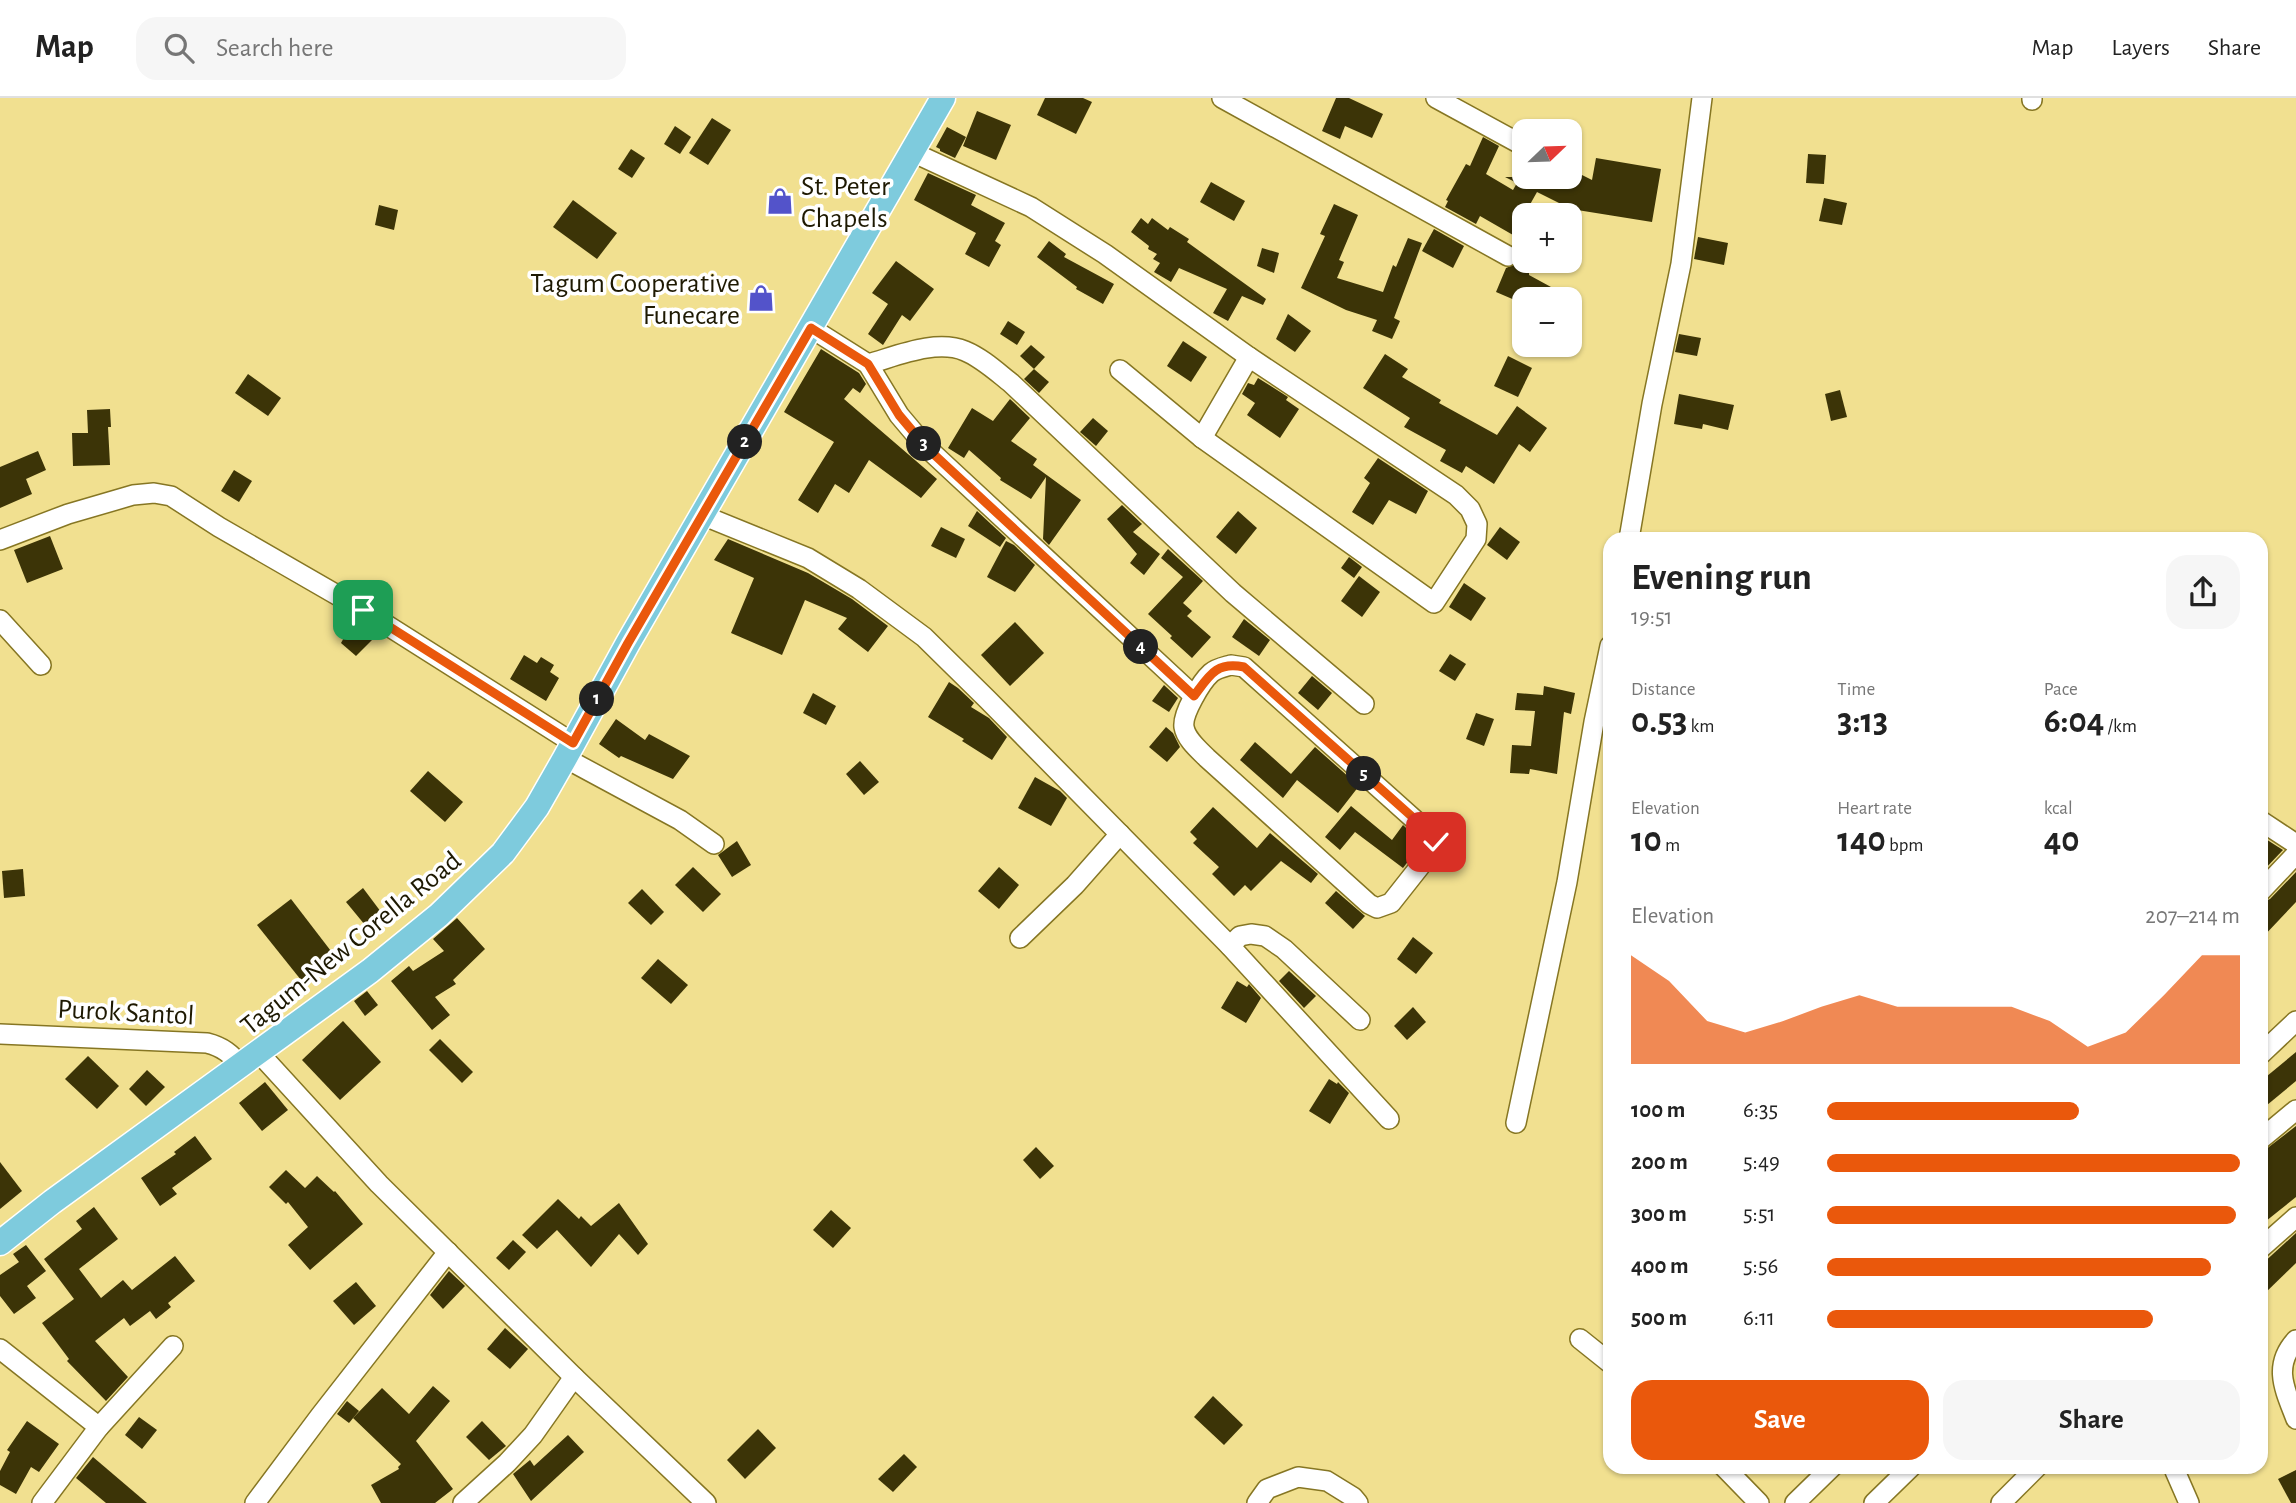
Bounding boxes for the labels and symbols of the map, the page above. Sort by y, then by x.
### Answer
north arrow [1512,119,1582,189]
place label: St. Peter Chapels [801,173,890,233]
shop icon: St. Peter Chapels [765,186,795,216]
place label: Tagum Cooperative Funecare [530,270,740,330]
shop icon: Tagum Cooperative Funecare [746,283,776,313]
pin: 2 [728,424,762,460]
pin: 3 [906,426,942,462]
pin [333,580,393,640]
pin: 4 [1124,630,1158,664]
pin: 1 [580,682,614,716]
pin: 5 [1346,756,1382,792]
pin [1406,812,1466,872]
street label: Tagum-New Corella Road [236,846,467,1041]
street label: Purok Santol [57,995,195,1031]

